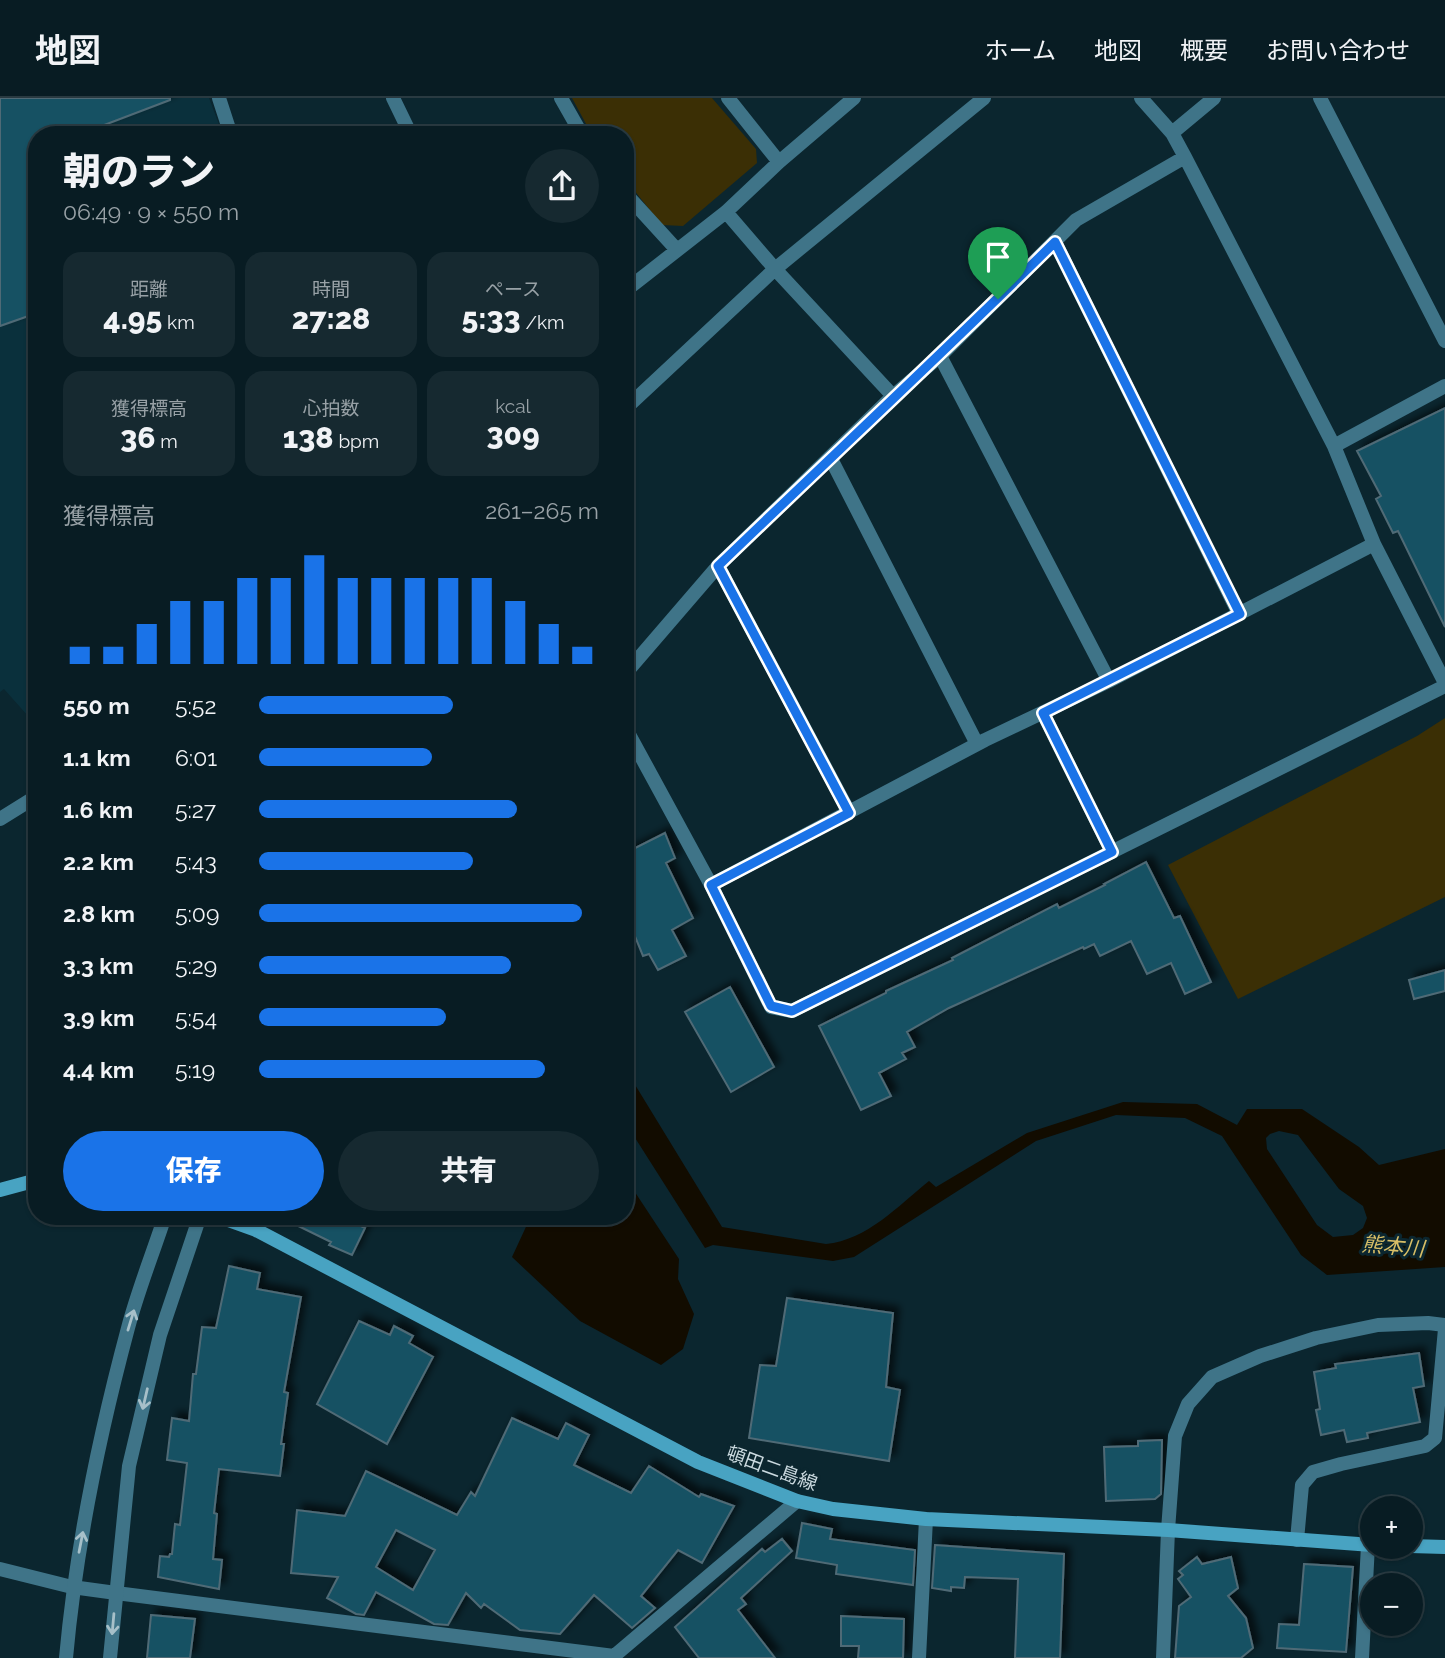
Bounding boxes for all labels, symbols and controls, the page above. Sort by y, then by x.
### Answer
text: 地図 [35,31,101,70]
text: ホーム [985,36,1056,65]
text: 地図 [1094,36,1142,65]
text: 概要 [1180,36,1228,65]
text: お問い合わせ [1266,36,1410,65]
text: 朝のラン [63,149,215,194]
button: share [525,149,599,223]
text: 06:49 · 9 × 550 m [63,198,239,225]
pin [968,227,1028,299]
icon: arrive [979,238,1017,276]
text: 距離 [130,278,168,300]
text: 時間 [312,278,350,300]
text: ペース [485,278,541,300]
text: 4.95 [103,301,162,336]
text: 27:28 [292,301,370,336]
text: 5:33 [462,301,521,336]
text: km [162,311,195,333]
text: /km [521,311,564,333]
text: kcal [495,395,531,417]
text: 獲得標高 [111,397,187,419]
text: 心拍数 [302,397,360,419]
text: 309 [486,417,540,452]
text: 36 [120,420,156,455]
text: 138 [283,420,334,455]
text: m [156,430,178,452]
text: bpm [334,430,379,452]
text: 261–265 m [485,497,599,524]
text: 獲得標高 [63,502,155,529]
text: 550 m [63,692,130,719]
text: 5:52 [175,692,216,719]
text: 1.1 km [63,744,131,771]
text: 6:01 [175,744,217,771]
text: 1.6 km [63,796,133,823]
text: 5:27 [175,796,216,823]
text: 2.2 km [63,848,134,875]
text: 5:43 [175,848,217,875]
text: 2.8 km [63,900,135,927]
text: 5:09 [175,900,219,927]
text: 3.3 km [63,952,134,979]
text: 5:29 [175,952,217,979]
text: 3.9 km [63,1004,134,1031]
text: 5:54 [175,1004,217,1031]
text: 4.4 km [63,1056,134,1083]
text: 5:19 [175,1056,215,1083]
button: 保存 [63,1131,324,1211]
button: 共有 [338,1131,599,1211]
water label: 熊本川 [1361,1231,1427,1261]
one-way arrow [125,1309,138,1331]
one-way arrow [138,1387,152,1410]
street label: 頓田二島線 [724,1441,820,1495]
map controls [1360,1496,1423,1636]
button: + [1360,1496,1423,1559]
one-way arrow [75,1531,88,1554]
button: − [1360,1573,1423,1636]
one-way arrow [106,1612,119,1634]

